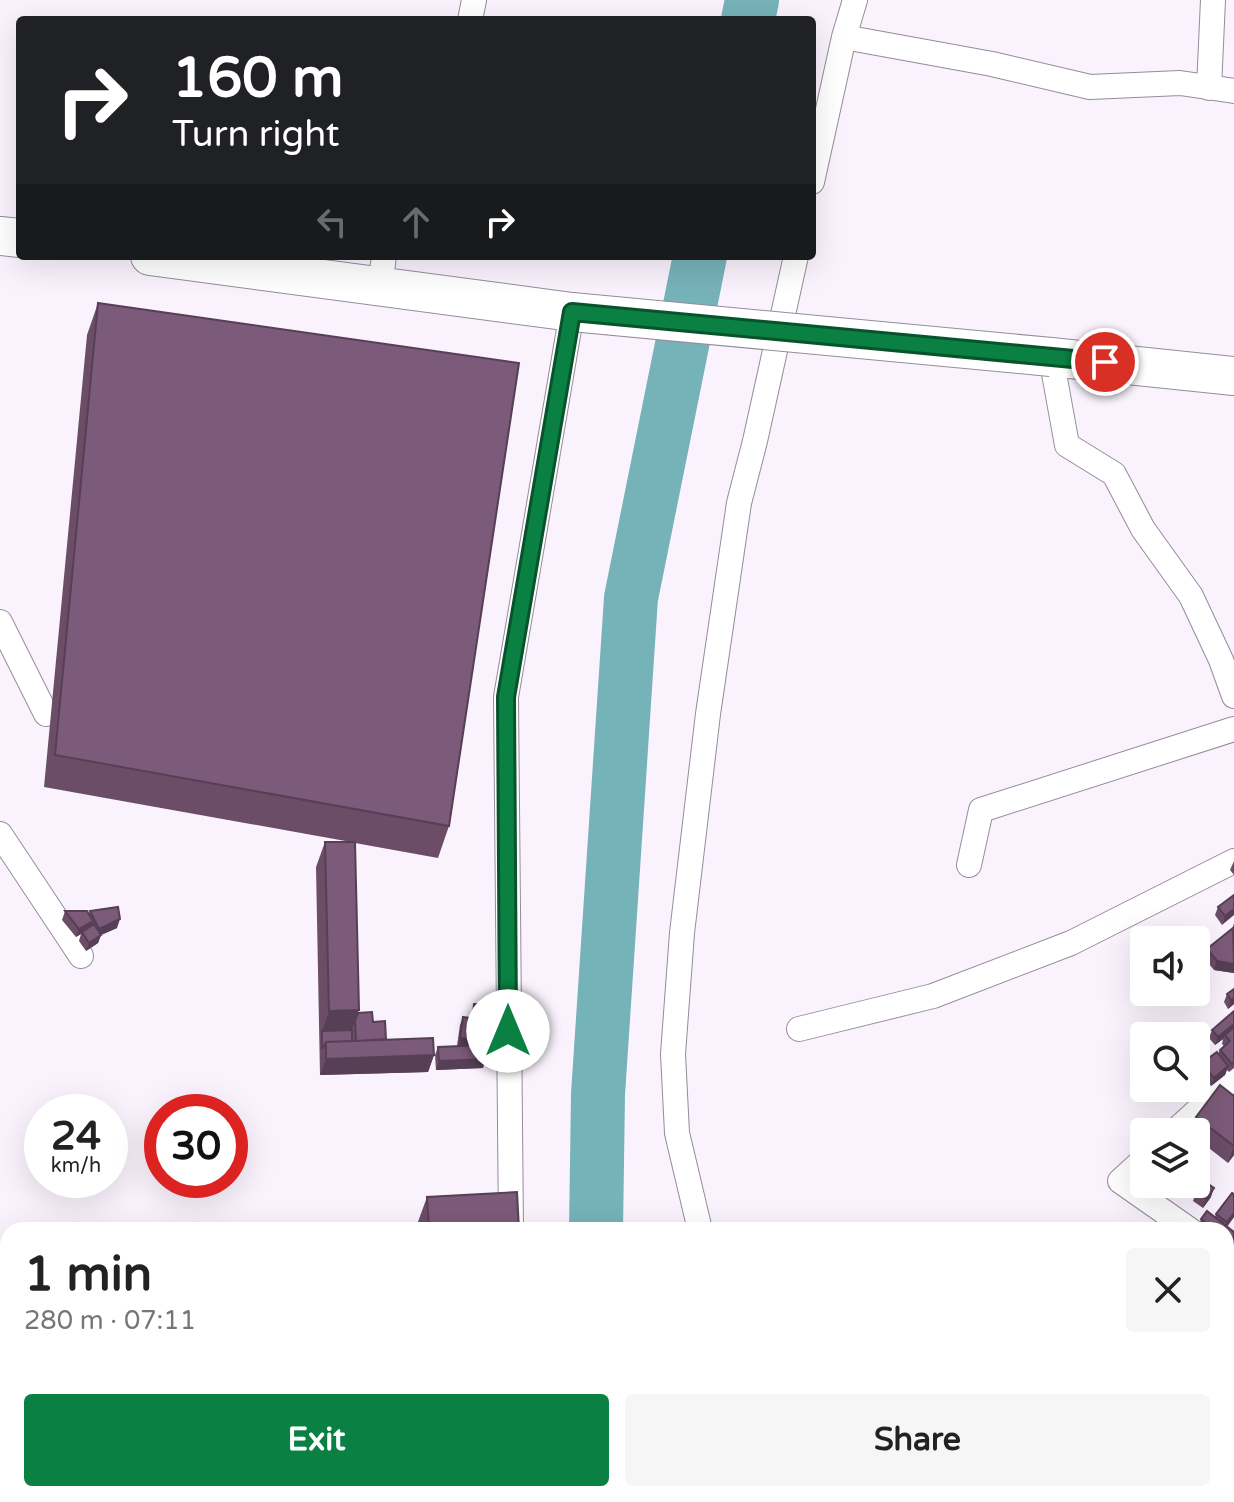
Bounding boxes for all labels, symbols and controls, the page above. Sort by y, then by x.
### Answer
text: 160 m [172,45,343,112]
icon: right [40,48,144,152]
text: Turn right [172,113,339,156]
icon: left [310,200,354,244]
icon: ahead [394,200,438,244]
icon: right [478,200,522,244]
pin [1071,328,1139,396]
icon: arrive [1083,340,1127,384]
map controls [1130,926,1210,1198]
button: sound [1130,926,1210,1006]
position arrow [466,989,550,1073]
button: search [1130,1022,1210,1102]
speed limit sign: 30 [144,1094,248,1198]
text: 24 [51,1112,101,1160]
button: layers [1130,1118,1210,1198]
text: km/h [51,1154,101,1178]
text: 1 min [24,1246,152,1304]
button: close [1126,1248,1210,1332]
text: 280 m · 07:11 [24,1305,196,1336]
button: Exit [24,1394,609,1486]
button: Share [625,1394,1210,1486]

